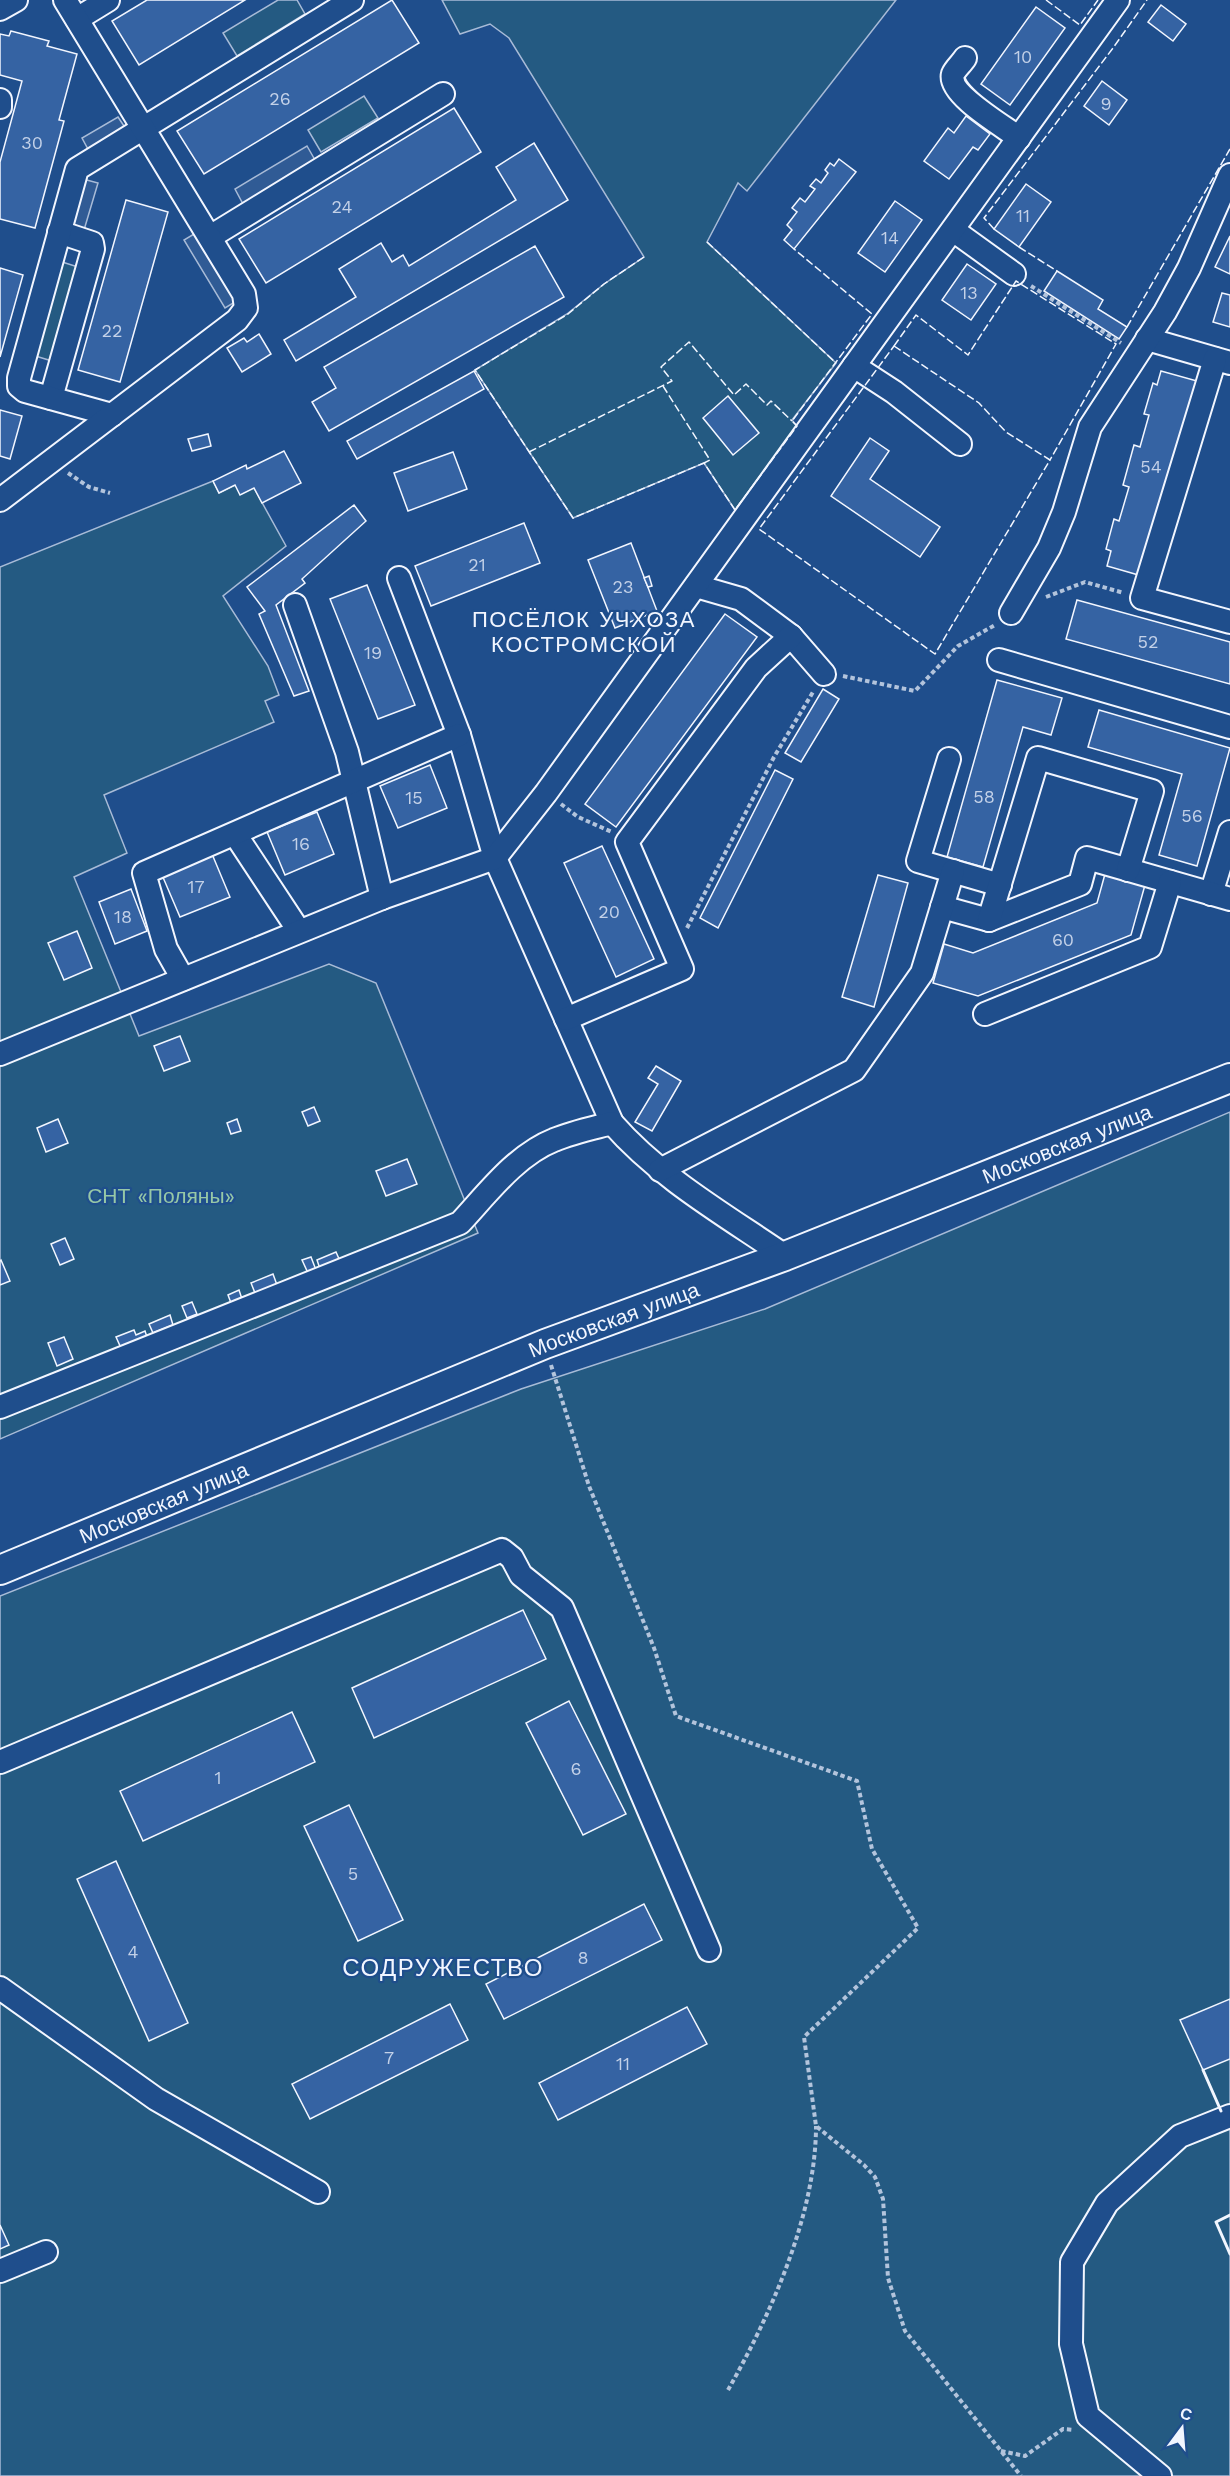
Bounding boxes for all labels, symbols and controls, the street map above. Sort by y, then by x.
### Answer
house number: 10 [1014,46,1032,67]
house number: 26 [269,88,291,109]
house number: 9 [1100,93,1112,114]
house number: 30 [21,132,43,153]
house number: 24 [332,196,352,217]
house number: 11 [1016,205,1030,226]
house number: 14 [881,227,899,248]
house number: 13 [960,282,978,303]
house number: 22 [102,320,123,341]
house number: 54 [1140,456,1162,477]
house number: 21 [468,554,486,575]
house number: 23 [613,576,634,597]
district label: ПОСЁЛОК УЧХОЗА КОСТРОМСКОЙ [472,607,696,657]
house number: 52 [1138,631,1158,652]
house number: 19 [364,642,382,663]
house number: 58 [973,786,995,807]
house number: 15 [405,787,423,808]
house number: 56 [1181,805,1203,826]
house number: 16 [292,833,310,854]
house number: 17 [187,876,205,897]
house number: 20 [598,901,620,922]
house number: 18 [114,906,132,927]
house number: 60 [1052,929,1074,950]
street label: Московская улица [978,1098,1155,1188]
park label: СНТ «Поляны» [87,1183,235,1208]
street label: Московская улица [524,1276,703,1362]
street label: Московская улица [76,1456,252,1548]
house number: 6 [571,1758,581,1779]
house number: 1 [214,1767,222,1788]
house number: 5 [348,1863,358,1884]
house number: 4 [128,1941,139,1962]
house number: 8 [577,1947,589,1968]
district label: СОДРУЖЕСТВО [342,1954,544,1982]
house number: 7 [384,2047,394,2068]
house number: 11 [616,2053,630,2074]
north arrow [1152,2398,1212,2458]
text: С [1178,2403,1195,2425]

